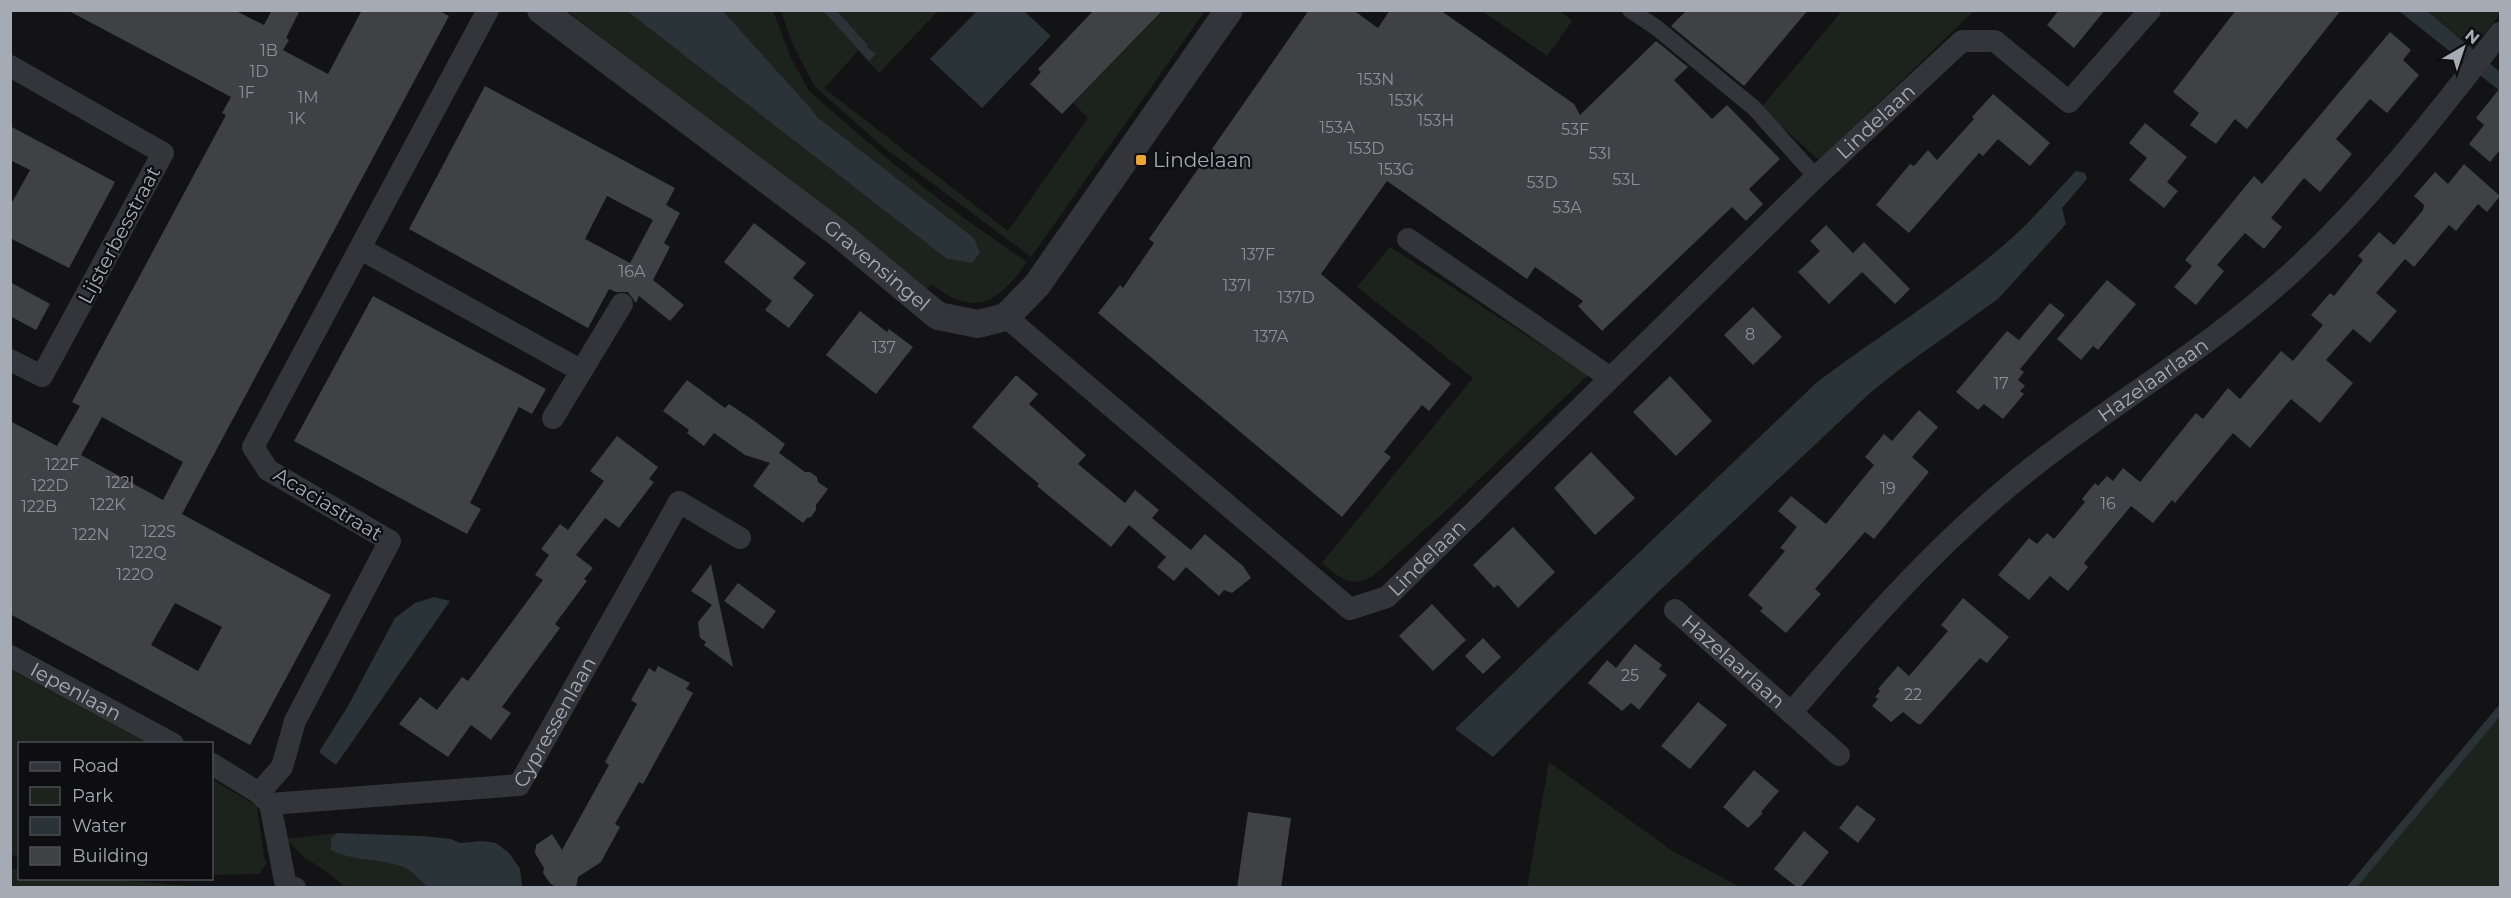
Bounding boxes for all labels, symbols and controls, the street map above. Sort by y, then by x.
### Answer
north arrow [2433,18,2493,78]
text: N [2461,25,2483,48]
house number: 1B [260,41,278,60]
house number: 1D [250,62,269,81]
house number: 153N [1358,70,1394,89]
street label: Lindelaan [1831,79,1920,164]
house number: 1F [239,83,255,102]
house number: 1M [297,88,319,107]
house number: 153K [1388,91,1424,110]
house number: 1K [288,109,306,128]
house number: 153H [1418,111,1454,130]
house number: 153A [1319,118,1355,137]
house number: 53F [1561,120,1589,139]
house number: 153D [1348,139,1385,158]
house number: 53I [1589,144,1611,163]
place label: Lindelaan [1153,148,1252,172]
marker: Lindelaan [1134,153,1148,167]
house number: 153G [1378,160,1414,179]
street label: Lijsterbesstraat [73,162,165,308]
house number: 53L [1612,170,1640,189]
house number: 53D [1526,173,1558,192]
house number: 53A [1552,198,1582,217]
street label: Gravensingel [819,215,935,316]
house number: 137F [1241,245,1275,264]
house number: 16A [618,262,646,281]
house number: 137I [1223,276,1251,295]
house number: 137D [1277,288,1315,307]
house number: 8 [1745,325,1755,344]
house number: 137A [1254,327,1289,346]
street label: Hazelaarlaan [2093,333,2213,427]
house number: 137 [872,338,896,357]
house number: 17 [1993,374,2009,393]
house number: 122F [45,455,79,474]
street label: Acaciastraat [269,462,387,546]
house number: 122I [106,473,134,492]
house number: 122D [31,476,69,495]
house number: 19 [1880,479,1896,498]
house number: 16 [2100,494,2116,513]
house number: 122K [90,495,126,514]
house number: 122B [21,497,57,516]
street label: Lindelaan [1383,515,1471,601]
house number: 122S [142,522,176,541]
house number: 122N [73,525,109,544]
house number: 122Q [129,543,167,562]
house number: 122O [116,565,154,584]
street label: Hazelaarlaan [1677,610,1790,714]
street label: Cypressenlaan [508,653,601,792]
street label: Iepenlaan [26,657,126,726]
house number: 25 [1621,666,1639,685]
house number: 22 [1904,685,1922,704]
legend [18,742,213,880]
text: Road [72,755,119,777]
text: Park [72,785,113,807]
text: Water [72,815,127,837]
text: Building [72,845,149,867]

